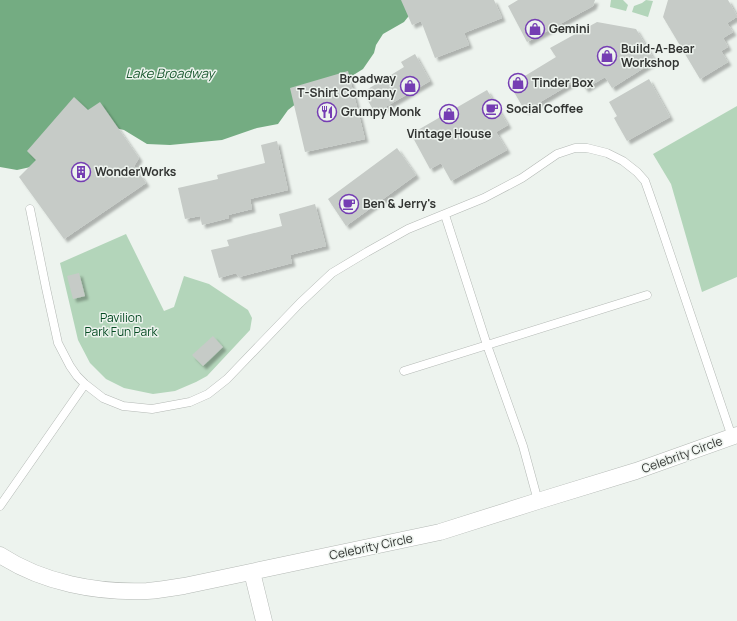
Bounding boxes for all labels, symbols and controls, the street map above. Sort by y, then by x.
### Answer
shop icon: Gemini [524,18,546,40]
place label: Gemini [549,20,590,37]
place label: Build-A-Bear Workshop [621,40,695,71]
shop icon: Build-A-Bear Workshop [596,45,618,67]
water label: Lake Broadway [126,64,217,82]
place label: Broadway T-Shirt Company [297,70,396,101]
shop icon: Tinder Box [507,72,529,94]
place label: Tinder Box [532,74,594,91]
shop icon: Broadway T-Shirt Company [399,75,421,97]
cafe icon: Social Coffee [481,98,503,120]
place label: Social Coffee [506,100,583,117]
restaurant icon: Grumpy Monk [316,101,338,123]
place label: Grumpy Monk [341,103,421,120]
shop icon: Vintage House [438,103,460,125]
place label: Vintage House [407,125,491,142]
building icon: WonderWorks [70,161,92,183]
place label: WonderWorks [95,163,177,180]
cafe icon: Ben & Jerry's [338,193,360,215]
place label: Ben & Jerry's [363,195,436,212]
park label: Pavilion Park Fun Park [85,309,159,340]
street label: Celebrity Circle [639,432,725,477]
street label: Celebrity Circle [328,529,414,564]

